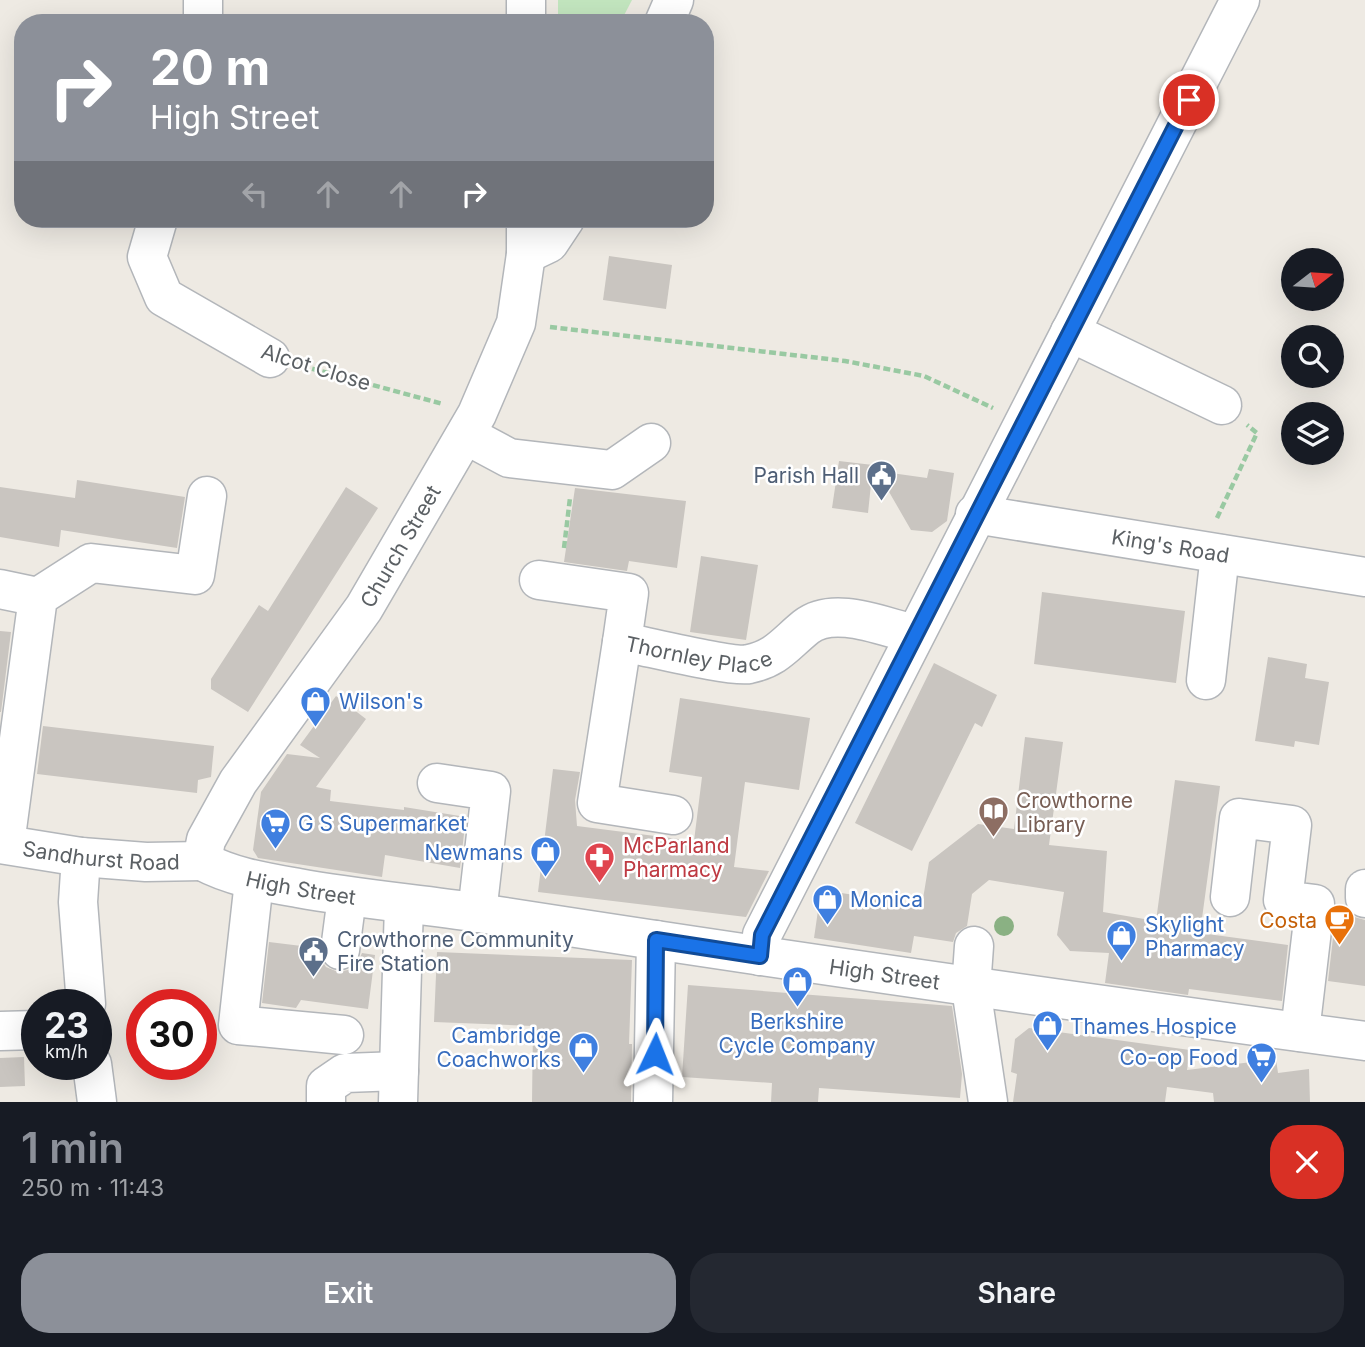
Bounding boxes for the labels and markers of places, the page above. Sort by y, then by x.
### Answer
pin [1159,70,1219,130]
public building icon: Parish Hall [865,458,899,502]
place label: Parish Hall [753,463,859,488]
shop icon: Wilson's [299,684,333,728]
place label: Wilson's [339,689,423,714]
place label: Crowthorne Library [1016,788,1133,837]
library icon: Crowthorne Library [976,795,1010,839]
supermarket icon: G S Supermarket [258,806,292,850]
place label: G S Supermarket [298,811,467,836]
place label: McParland Pharmacy [623,833,730,882]
shop icon: Newmans [529,835,563,879]
place label: Newmans [424,840,523,865]
pharmacy icon: McParland Pharmacy [583,840,617,884]
shop icon: Monica [810,882,844,926]
place label: Monica [850,887,923,912]
cafe icon: Costa [1323,903,1357,947]
place label: Costa [1259,908,1317,933]
place label: Skylight Pharmacy [1145,912,1245,961]
shop icon: Skylight Pharmacy [1105,919,1139,963]
place label: Crowthorne Community Fire Station [337,927,574,976]
public building icon: Crowthorne Community Fire Station [297,934,331,978]
shop icon: Berkshire Cycle Company [780,964,814,1008]
place label: Berkshire Cycle Company [718,1009,876,1058]
shop icon: Thames Hospice [1030,1009,1064,1053]
place label: Thames Hospice [1070,1014,1237,1039]
place label: Cambridge Coachworks [436,1023,561,1072]
shop icon: Cambridge Coachworks [567,1030,601,1074]
supermarket icon: Co-op Food [1244,1040,1278,1084]
place label: Co-op Food [1119,1045,1238,1070]

